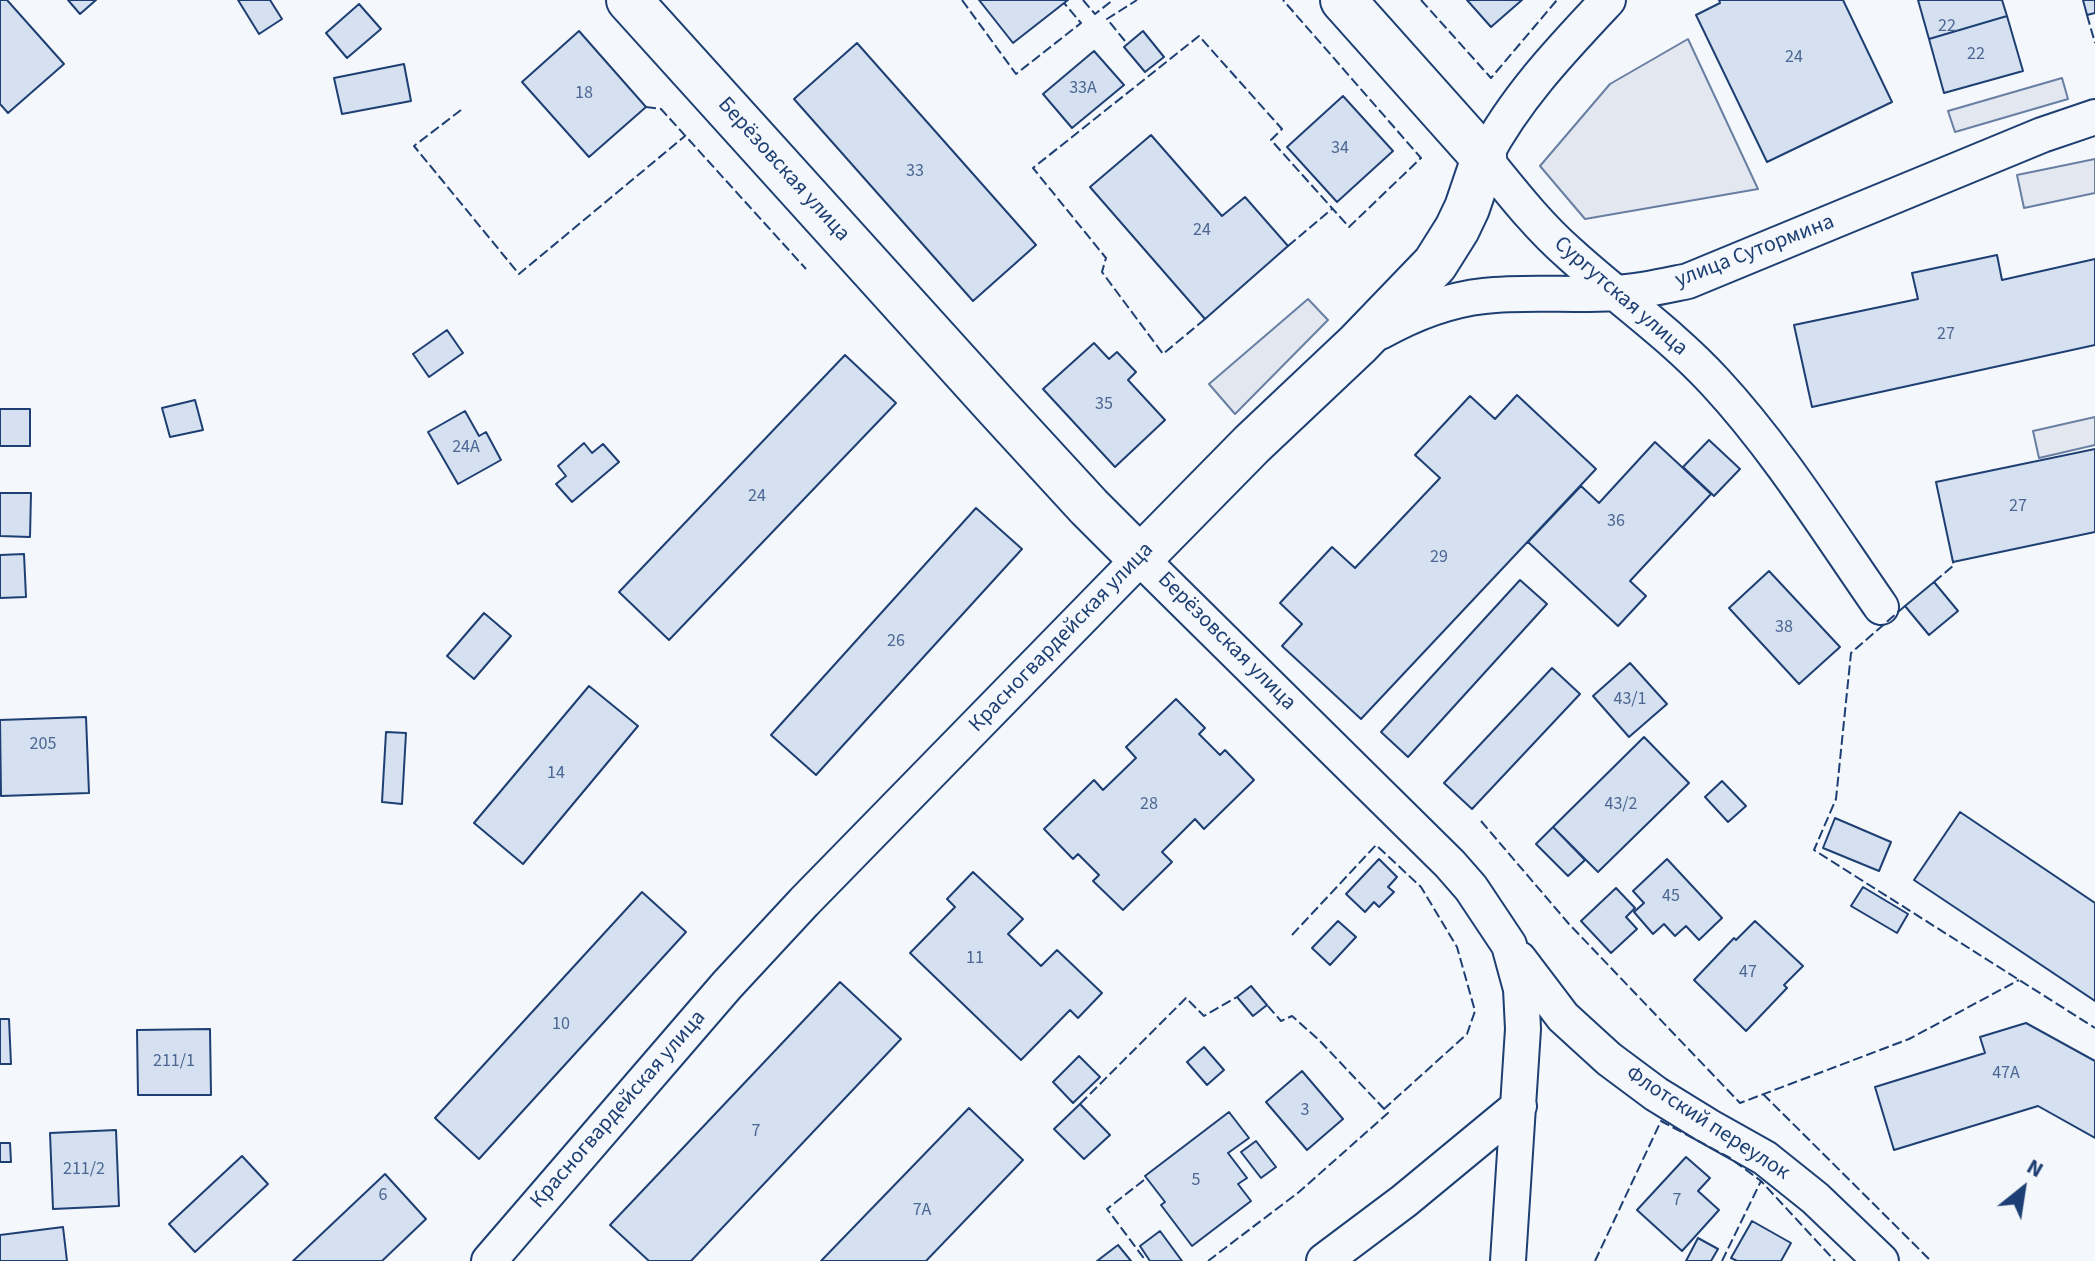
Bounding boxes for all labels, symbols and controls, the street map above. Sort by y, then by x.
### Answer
house number: 22 [1938,16,1956,38]
house number: 22 [1967,44,1985,66]
house number: 24 [1785,47,1803,69]
house number: 33А [1069,78,1097,100]
house number: 18 [575,83,593,105]
street label: Берёзовская улица [711,92,855,248]
house number: 34 [1331,138,1349,160]
house number: 33 [906,161,924,183]
street label: улица Сутормина [1672,210,1838,294]
house number: 24 [1193,220,1211,242]
street label: Сургутская улица [1548,232,1692,362]
house number: 27 [1937,324,1955,346]
house number: 35 [1095,394,1113,416]
house number: 24А [452,437,480,459]
house number: 24 [748,486,766,508]
house number: 27 [2009,496,2027,518]
house number: 36 [1607,511,1625,533]
street label: Красногвардейская улица [964,538,1160,738]
house number: 29 [1430,547,1448,569]
street label: Берёзовская улица [1151,567,1301,717]
house number: 38 [1775,617,1793,639]
house number: 26 [887,631,905,653]
house number: 43/1 [1613,689,1647,711]
house number: 205 [30,734,56,756]
house number: 14 [547,763,565,785]
house number: 28 [1140,794,1158,816]
house number: 43/2 [1604,794,1638,816]
house number: 45 [1662,886,1680,908]
house number: 11 [966,948,984,970]
house number: 47 [1739,962,1757,984]
street label: Красногвардейская улица [526,1006,712,1214]
house number: 10 [552,1014,570,1036]
house number: 211/1 [153,1051,195,1073]
street label: Флотский переулок [1620,1061,1794,1187]
house number: 47А [1992,1063,2020,1085]
house number: 3 [1301,1100,1309,1122]
house number: 7 [752,1121,760,1143]
north arrow [1983,1149,2063,1229]
text: N [2021,1151,2049,1186]
house number: 211/2 [63,1159,105,1181]
house number: 5 [1192,1170,1200,1192]
house number: 6 [379,1185,387,1207]
house number: 7 [1673,1190,1681,1212]
house number: 7А [913,1200,931,1222]

